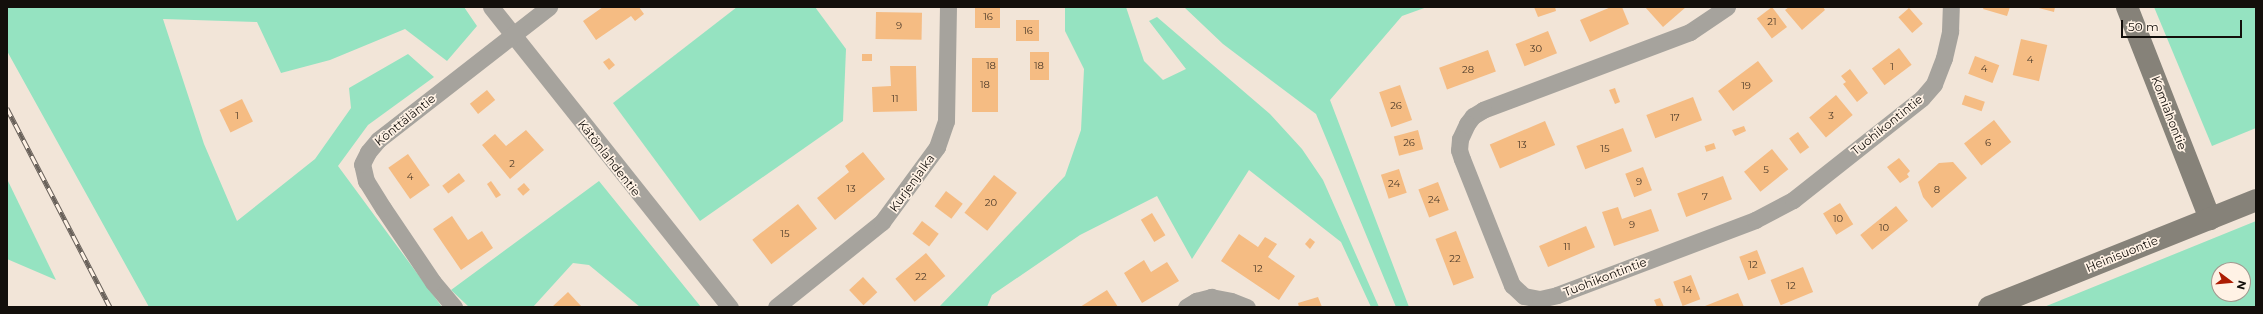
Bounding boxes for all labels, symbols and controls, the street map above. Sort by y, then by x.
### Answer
house number: 16 [983,11,993,23]
scale bar [2123,12,2244,38]
house number: 21 [1767,16,1777,28]
text: 50 m [2128,19,2159,34]
house number: 9 [896,20,902,32]
house number: 16 [1023,25,1033,37]
house number: 30 [1530,43,1542,55]
house number: 4 [2027,54,2033,66]
house number: 18 [986,60,996,72]
house number: 18 [1034,60,1044,72]
house number: 1 [1890,61,1894,73]
house number: 4 [1981,63,1987,75]
house number: 28 [1462,64,1474,76]
street label: Komiahontie [2148,74,2190,152]
house number: 18 [980,79,990,91]
house number: 19 [1741,80,1751,92]
street label: Könttäläntie [372,91,438,149]
street label: Tuohikontintie [1848,92,1926,158]
house number: 11 [891,93,899,105]
house number: 26 [1390,100,1402,112]
house number: 1 [235,110,239,122]
house number: 3 [1828,110,1834,122]
house number: 17 [1670,112,1680,124]
street label: Kätönlahdentie [575,117,643,199]
house number: 26 [1403,137,1415,149]
house number: 6 [1985,137,1991,149]
house number: 13 [1517,139,1527,151]
house number: 15 [1600,143,1610,155]
street label: Kurjenjalka [886,151,938,215]
house number: 2 [509,158,515,170]
house number: 5 [1763,164,1769,176]
house number: 4 [407,171,413,183]
house number: 9 [1636,176,1642,188]
house number: 24 [1388,178,1400,190]
house number: 13 [846,183,856,195]
house number: 8 [1934,184,1940,196]
house number: 7 [1702,191,1708,203]
house number: 24 [1428,194,1440,206]
house number: 20 [985,197,997,209]
house number: 10 [1833,213,1843,225]
house number: 9 [1629,219,1635,231]
house number: 10 [1879,222,1889,234]
house number: 15 [780,228,790,240]
street label: Heinisuontie [2084,233,2160,275]
house number: 11 [1563,241,1571,253]
house number: 22 [1449,253,1461,265]
street label: Tuohikontintie [1561,255,1649,299]
house number: 12 [1748,259,1758,271]
north arrow [2211,262,2251,302]
house number: 12 [1253,263,1263,275]
house number: 22 [915,271,927,283]
text: N [2234,279,2250,291]
house number: 12 [1786,280,1796,292]
house number: 14 [1682,284,1692,296]

